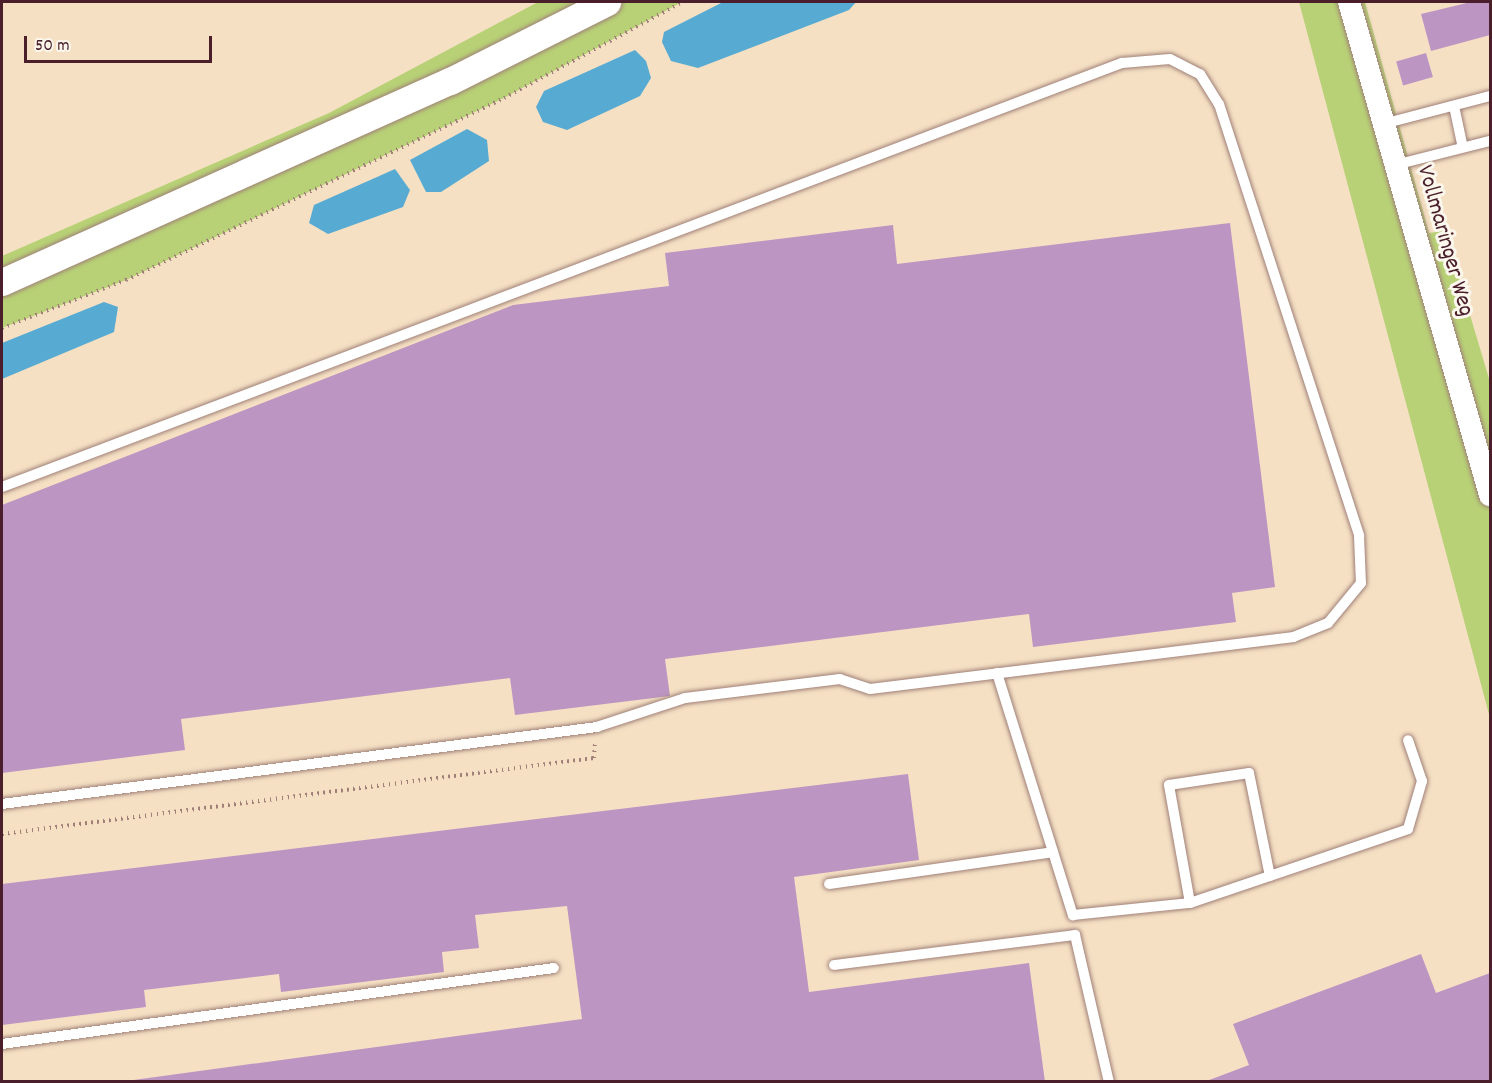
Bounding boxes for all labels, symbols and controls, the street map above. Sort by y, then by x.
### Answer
scale bar [27,24,214,62]
text: 50 m [35,34,70,59]
street label: Vollmaringer Weg [1409,162,1479,320]

